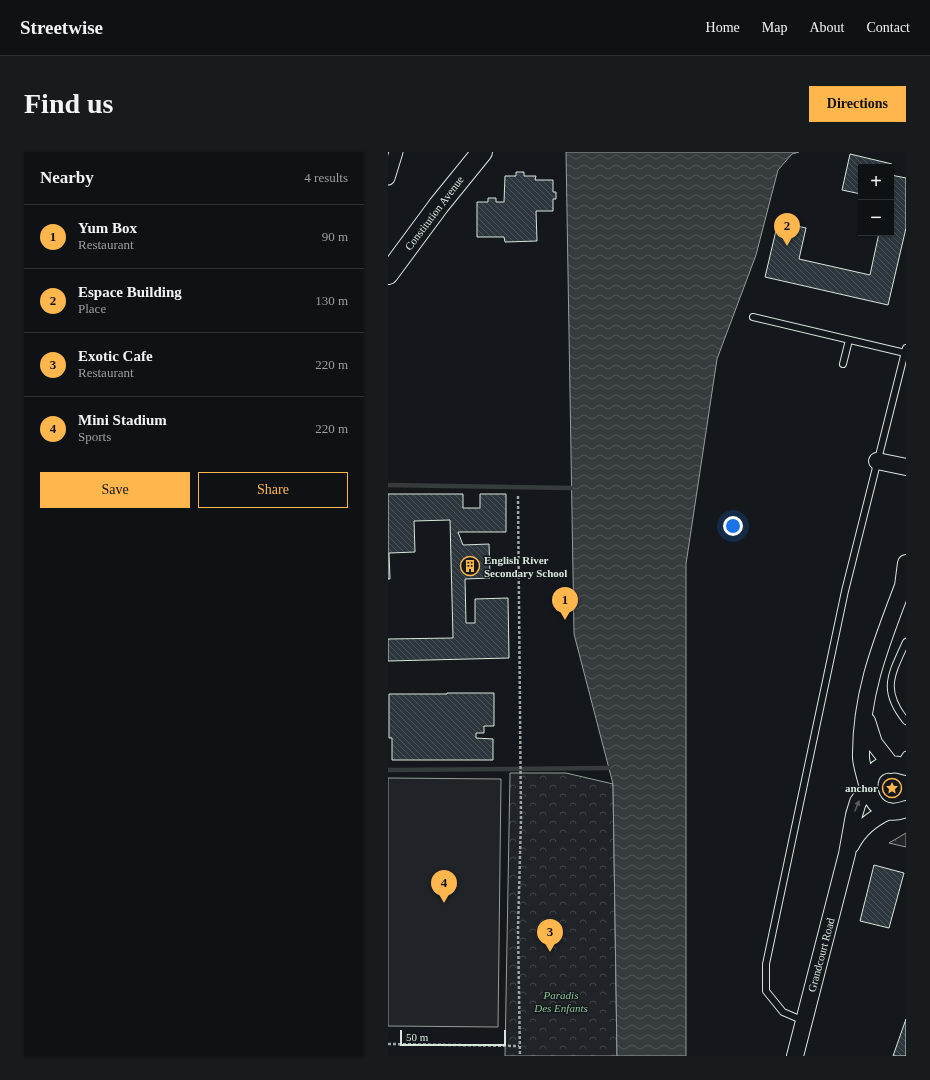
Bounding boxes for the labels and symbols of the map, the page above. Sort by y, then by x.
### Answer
street label: Constitution Avenue [402,173,466,253]
pin: 2 [774,213,800,246]
your location [723,516,743,536]
place label: English River Secondary School [484,554,567,579]
building icon: English River Secondary School [459,555,481,577]
pin: 1 [552,587,578,620]
place icon: anchor [881,777,903,799]
place label: anchor [845,782,878,794]
one-way arrow [854,800,861,812]
pin: 4 [431,870,457,903]
street label: Grandcourt Road [805,916,837,993]
pin: 3 [537,919,563,952]
park label: Paradis Des Enfants [533,989,588,1014]
scale bar [400,1028,506,1047]

